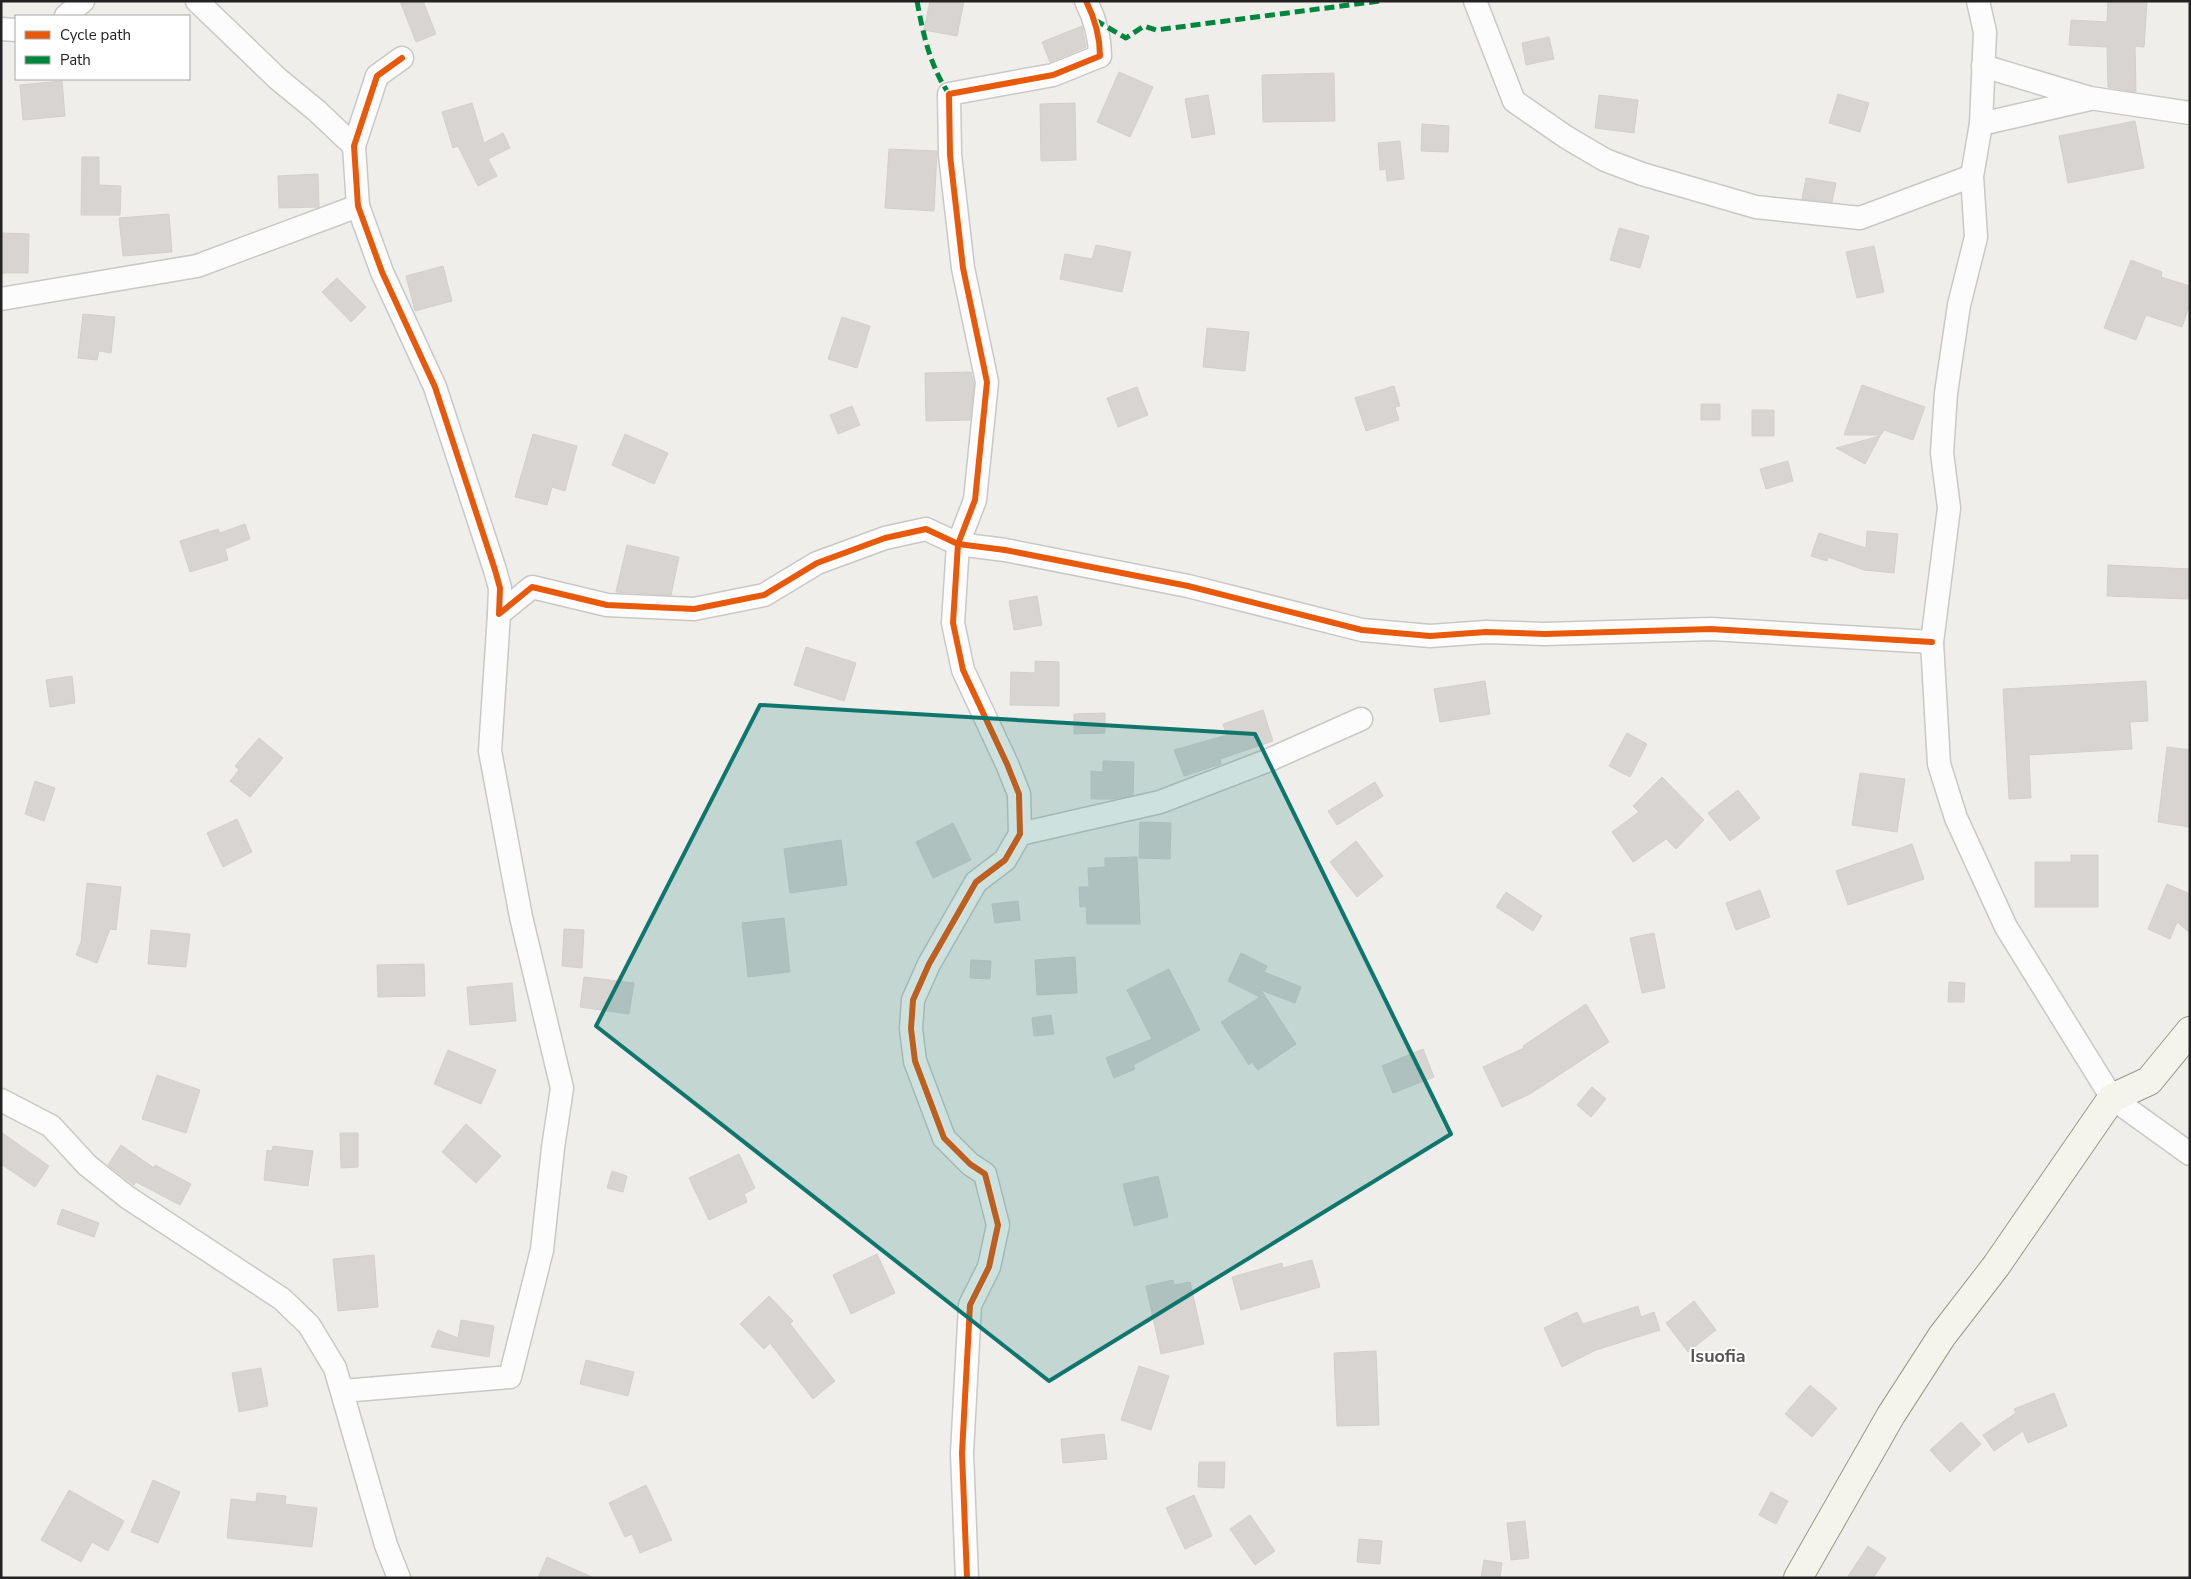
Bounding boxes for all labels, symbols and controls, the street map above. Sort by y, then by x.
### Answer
legend [15,15,190,80]
text: Cycle path [60,25,131,45]
text: Path [60,50,91,70]
district label: Isuofia [1690,1344,1746,1368]

